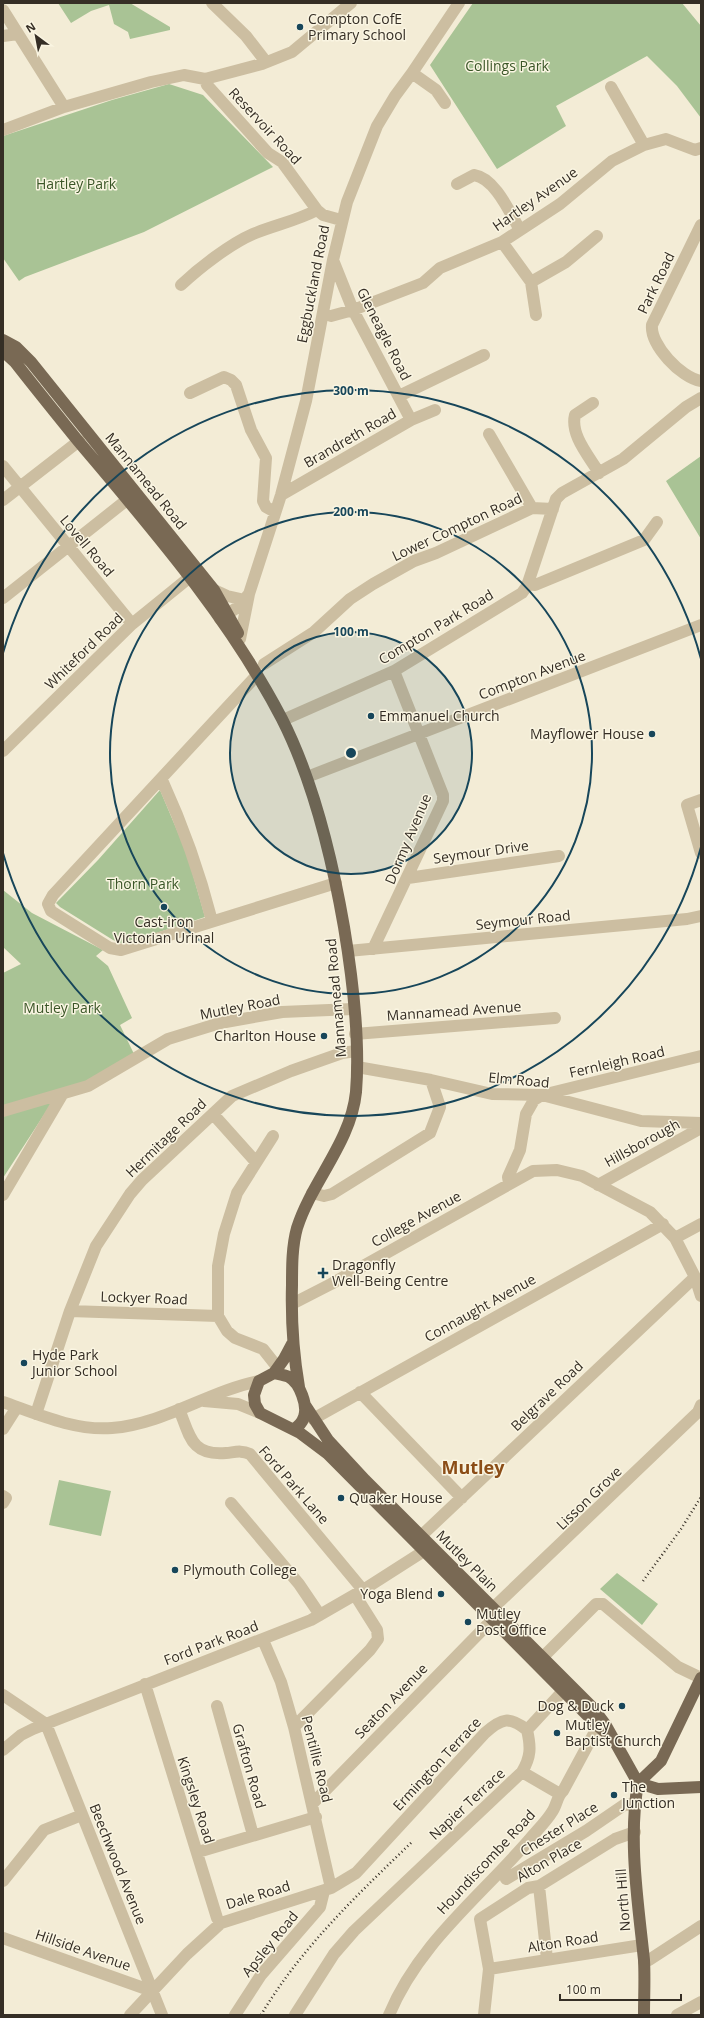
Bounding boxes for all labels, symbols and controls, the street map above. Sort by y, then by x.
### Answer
place label: Compton CofE Primary School [308,9,406,44]
north arrow [16,16,56,56]
text: N [23,18,38,36]
marker: Compton CofE Primary School [295,22,305,32]
park label: Collings Park [465,56,549,75]
street label: Reservoir Road [225,83,306,168]
street label: Hartley Avenue [488,162,581,235]
park label: Hartley Park [36,174,117,193]
street label: Eggbuckland Road [292,223,333,344]
street label: Park Road [632,249,679,317]
street label: Gleneagle Road [353,284,416,383]
text: 300 m [333,382,369,399]
street label: Brandreth Road [300,403,399,472]
street label: Mannamead Road [101,428,191,533]
street label: Lower Compton Road [389,488,525,565]
text: 200 m [333,503,369,520]
street label: Lovell Road [56,511,119,580]
street label: Compton Park Road [375,585,497,668]
street label: Whiteford Road [40,608,127,693]
text: 100 m [333,623,369,640]
street label: Compton Avenue [476,645,588,704]
place label: Emmanuel Church [379,706,500,725]
marker: Emmanuel Church [366,711,376,721]
place label: Mayflower House [530,724,644,743]
marker: Mayflower House [647,729,657,739]
centre of rings [344,746,358,760]
street label: Dormy Avenue [380,790,435,887]
street label: Seymour Drive [432,835,530,868]
park label: Thorn Park [107,874,180,893]
marker: Cast-iron Victorian Urinal [159,902,169,912]
street label: Seymour Road [475,905,571,934]
place label: Cast-iron Victorian Urinal [114,912,214,947]
street label: Mannamead Road [321,938,350,1058]
street label: Mutley Road [198,989,282,1024]
street label: Mannamead Avenue [386,996,522,1025]
park label: Mutley Park [23,998,101,1017]
place label: Charlton House [214,1026,316,1045]
marker: Charlton House [319,1031,329,1041]
street label: Fernleigh Road [567,1041,667,1082]
street label: Elm Road [488,1067,550,1092]
street label: Hermitage Road [121,1094,210,1181]
street label: Hillsborough [601,1114,683,1171]
street label: College Avenue [367,1186,464,1251]
place label: Dragonfly Well-Being Centre [332,1255,449,1290]
marker: Dragonfly Well-Being Centre [317,1267,329,1279]
street label: Connaught Avenue [421,1269,539,1346]
street label: Lockyer Road [100,1286,188,1309]
place label: Hyde Park Junior School [30,1345,118,1380]
street label: Belgrave Road [506,1356,587,1435]
marker: Hyde Park Junior School [19,1358,29,1368]
street label: Ford Park Lane [255,1441,334,1528]
district label: Mutley [442,1455,505,1479]
street label: Lisson Grove [552,1462,626,1534]
place label: Quaker House [349,1488,443,1507]
marker: Quaker House [336,1493,346,1503]
street label: Mutley Plain [432,1526,502,1596]
place label: Plymouth College [183,1560,297,1579]
marker: Plymouth College [170,1565,180,1575]
place label: Yoga Blend [360,1584,433,1603]
marker: Yoga Blend [436,1589,446,1599]
place label: Mutley Post Office [476,1604,547,1639]
street label: Ford Park Road [161,1616,261,1669]
marker: Mutley Post Office [463,1617,473,1627]
street label: Seaton Avenue [350,1659,431,1742]
place label: Dog & Duck [538,1696,615,1715]
marker: Dog & Duck [617,1701,627,1711]
street label: Pentillie Road [298,1713,337,1804]
street label: Ermington Terrace [388,1713,485,1814]
place label: Mutley Baptist Church [565,1715,661,1750]
street label: Grafton Road [228,1721,271,1811]
marker: Mutley Baptist Church [552,1728,562,1738]
street label: Kingsley Road [173,1754,219,1846]
street label: Napier Terrace [425,1764,509,1844]
place label: The Junction [620,1777,675,1812]
marker: The Junction [609,1790,619,1800]
street label: Chester Place [516,1797,601,1860]
street label: Beechwood Avenue [86,1801,151,1927]
street label: Houndiscombe Road [432,1805,539,1918]
street label: Alton Place [513,1833,585,1886]
street label: North Hill [611,1868,634,1932]
street label: Dale Road [223,1876,292,1913]
street label: Apsley Road [237,1907,302,1981]
street label: Hillside Avenue [33,1924,134,1975]
street label: Alton Road [526,1927,600,1956]
scale bar [560,1976,681,2002]
text: 100 m [566,1981,601,1998]

